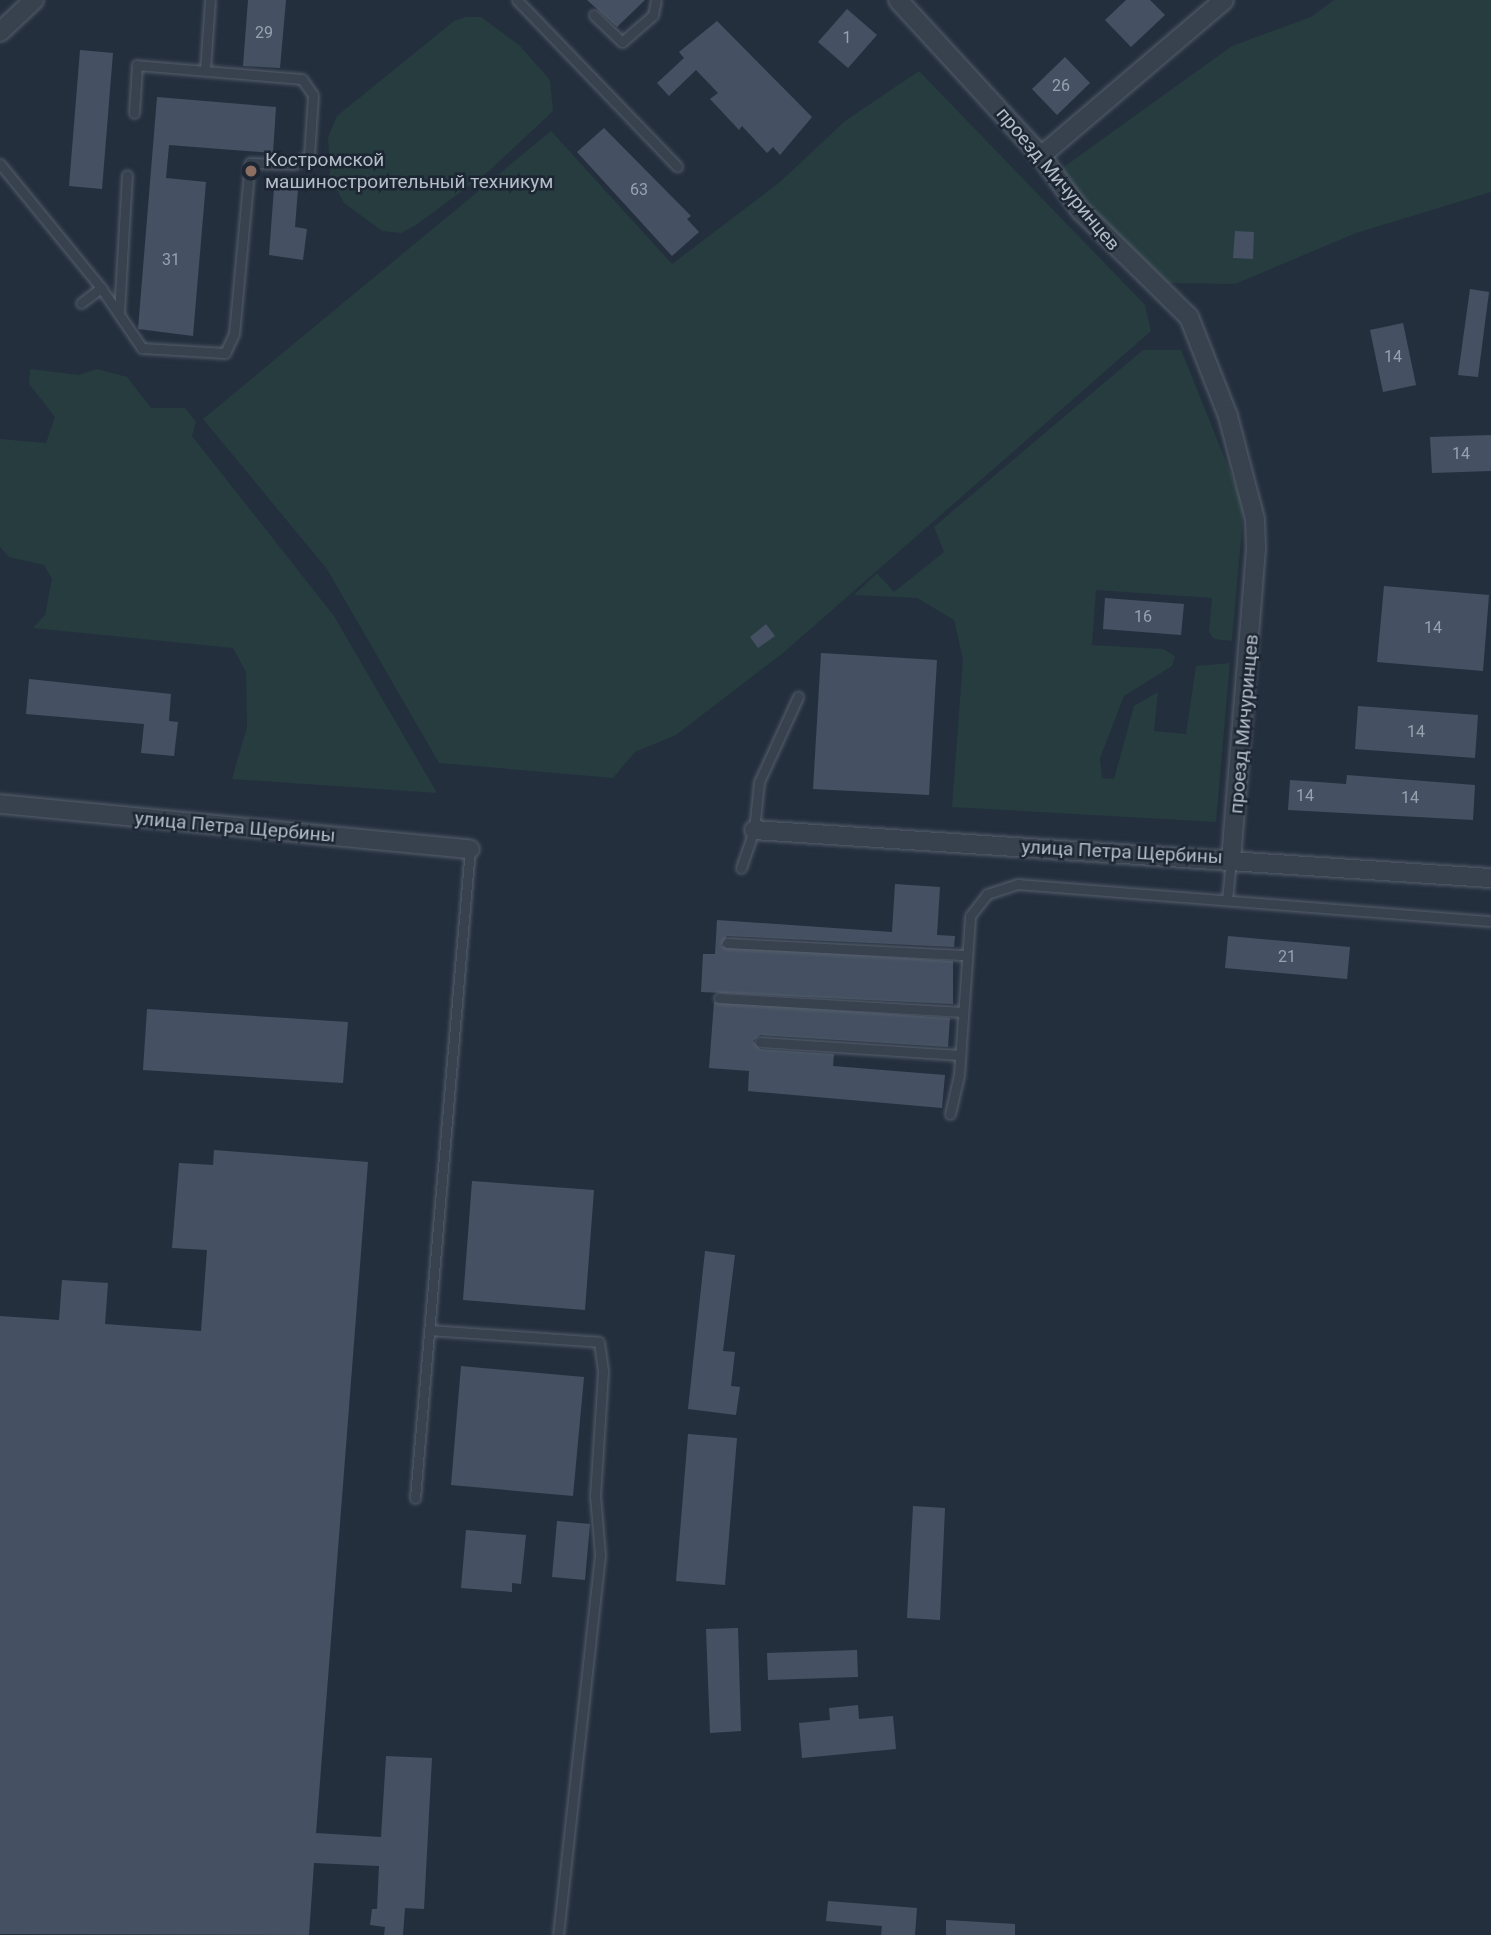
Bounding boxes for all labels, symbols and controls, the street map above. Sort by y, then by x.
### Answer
house number: 29 [255,23,273,43]
house number: 1 [843,28,851,48]
house number: 26 [1052,76,1070,96]
street label: проезд Мичуринцев [991,103,1125,255]
place label: Костромской машиностроительный техникум [265,149,553,193]
marker: Костромской машиностроительный техникум [243,163,259,179]
house number: 63 [630,180,648,200]
house number: 31 [162,250,180,270]
house number: 14 [1384,347,1402,367]
house number: 14 [1452,444,1470,464]
house number: 16 [1134,607,1152,627]
house number: 14 [1424,618,1442,638]
street label: проезд Мичуринцев [1225,633,1263,815]
house number: 14 [1407,722,1425,742]
house number: 14 [1296,786,1314,806]
house number: 14 [1401,788,1419,808]
street label: улица Петра Щербины [134,807,336,847]
street label: улица Петра Щербины [1021,835,1223,869]
house number: 21 [1278,947,1296,967]

